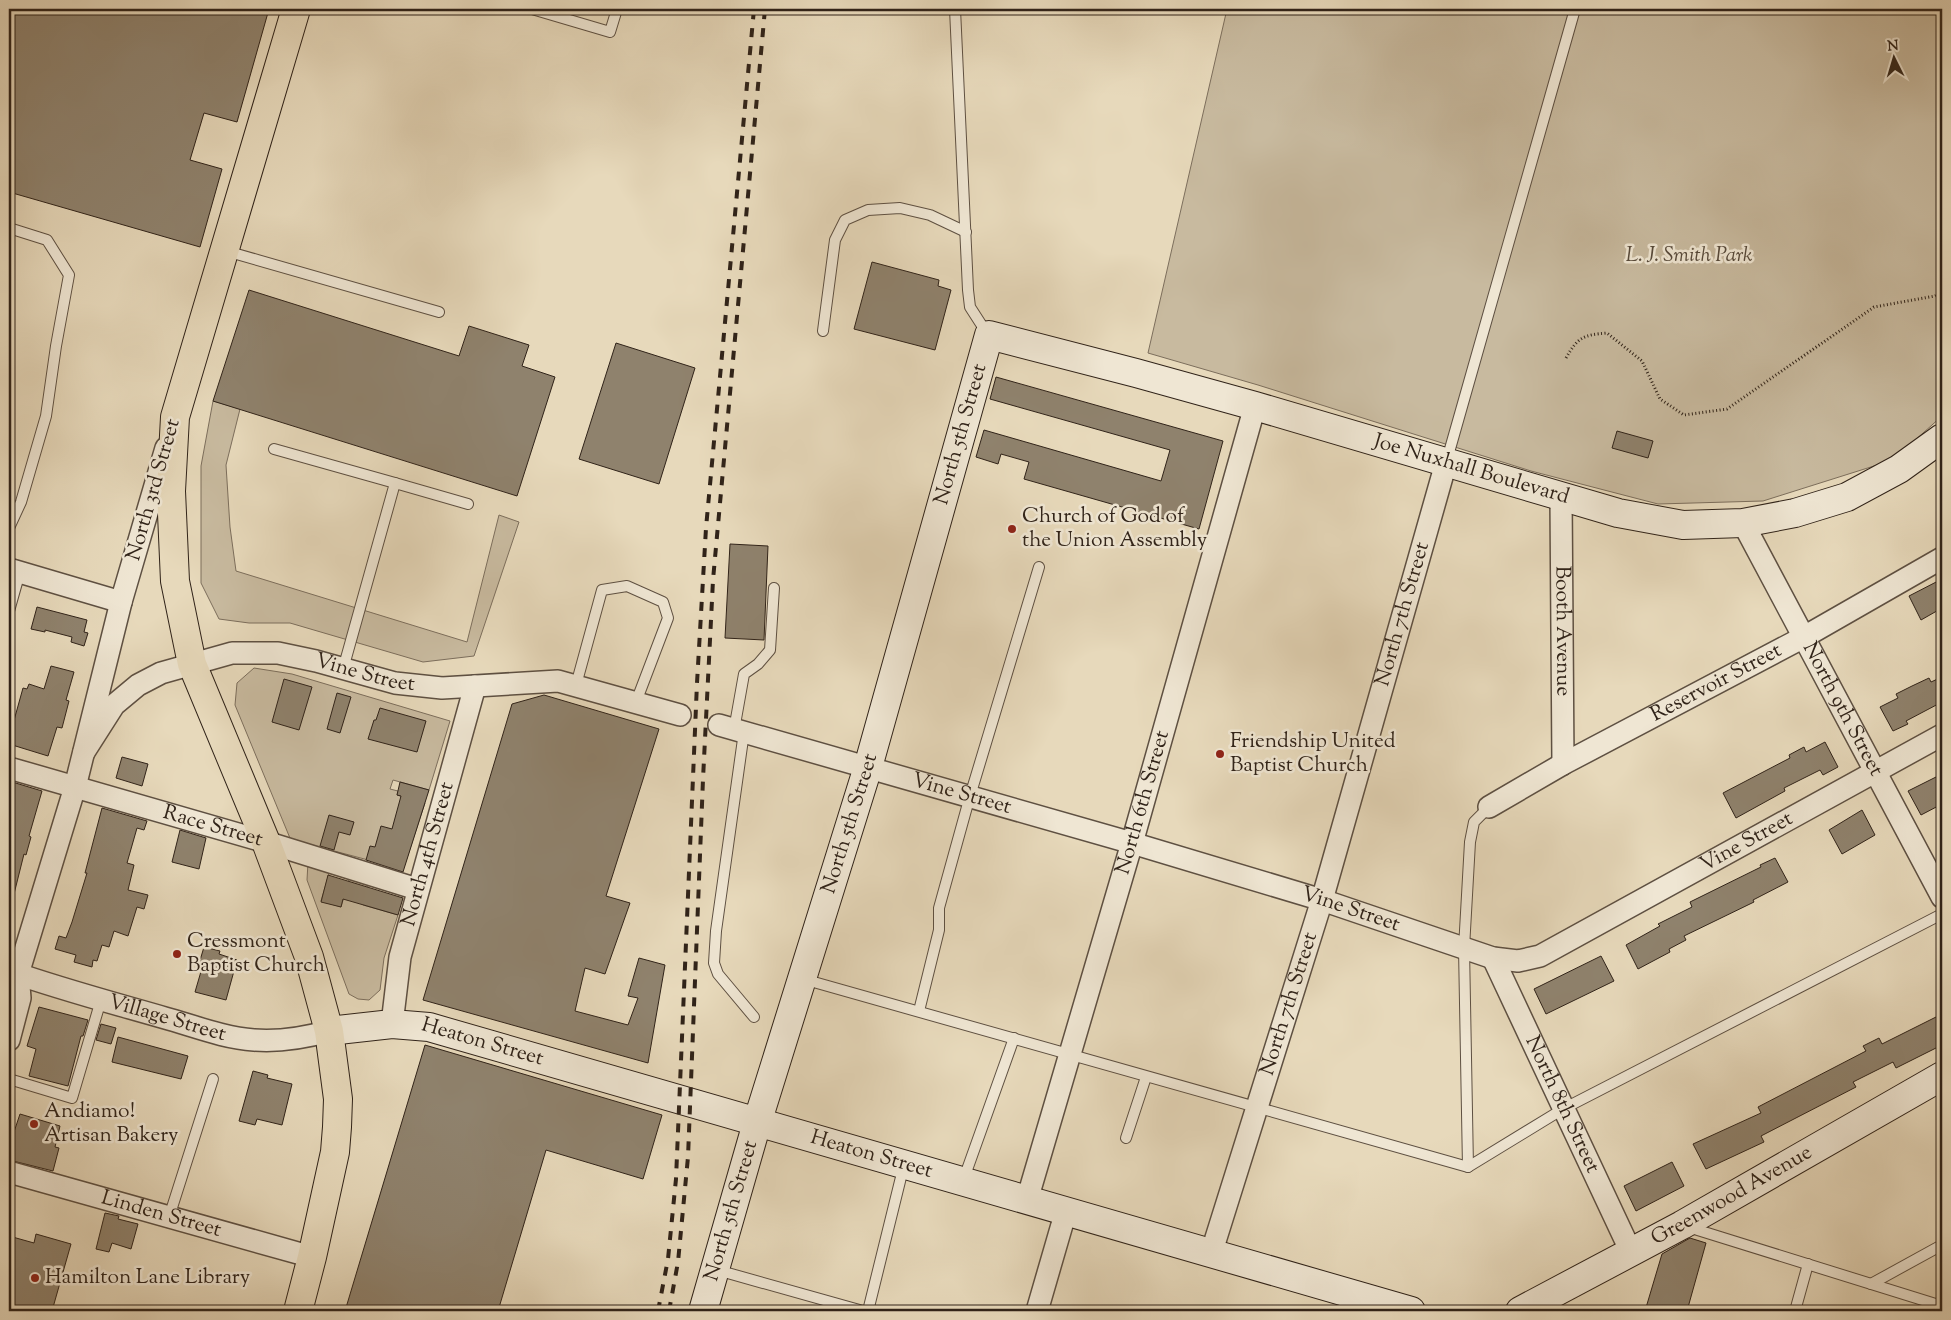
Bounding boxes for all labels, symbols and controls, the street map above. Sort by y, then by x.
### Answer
north arrow [1868,32,1918,82]
text: N [1887,37,1899,57]
park label: L. J. Smith Park [1625,241,1753,271]
street label: North 5th Street [927,360,995,508]
street label: North 3rd Street [119,415,189,565]
street label: Joe Nuxhall Boulevard [1369,426,1573,513]
place label: Church of God of the Union Assembly [1022,502,1208,556]
marker: Church of God of the Union Assembly [1006,523,1018,535]
street label: North 7th Street [1368,539,1438,690]
street label: Booth Avenue [1547,566,1577,696]
street label: Reservoir Street [1645,636,1787,730]
street label: North 9th Street [1794,637,1890,782]
street label: Vine Street [311,646,416,700]
street label: North 6th Street [1108,727,1178,878]
place label: Friendship United Baptist Church [1230,727,1396,781]
marker: Friendship United Baptist Church [1214,748,1226,760]
street label: North 5th Street [814,750,886,898]
street label: Vine Street [908,766,1015,823]
street label: North 4th Street [394,779,463,930]
street label: Race Street [159,798,266,855]
street label: Vine Street [1695,805,1799,880]
street label: Vine Street [1297,880,1404,940]
place label: Cressmont Baptist Church [187,927,325,981]
street label: North 7th Street [1253,929,1326,1079]
marker: Cressmont Baptist Church [171,948,183,960]
street label: Village Street [104,988,229,1050]
street label: Heaton Street [418,1011,547,1074]
street label: North 8th Street [1517,1031,1607,1178]
place label: Andiamo! Artisan Bakery [44,1097,179,1151]
marker: Andiamo! Artisan Bakery [28,1118,40,1130]
street label: Heaton Street [807,1123,936,1187]
street label: North 5th Street [697,1137,766,1285]
street label: Greenwood Avenue [1646,1138,1818,1254]
street label: Linden Street [98,1184,225,1246]
place label: Hamilton Lane Library [45,1263,251,1293]
marker: Hamilton Lane Library [29,1272,41,1284]

